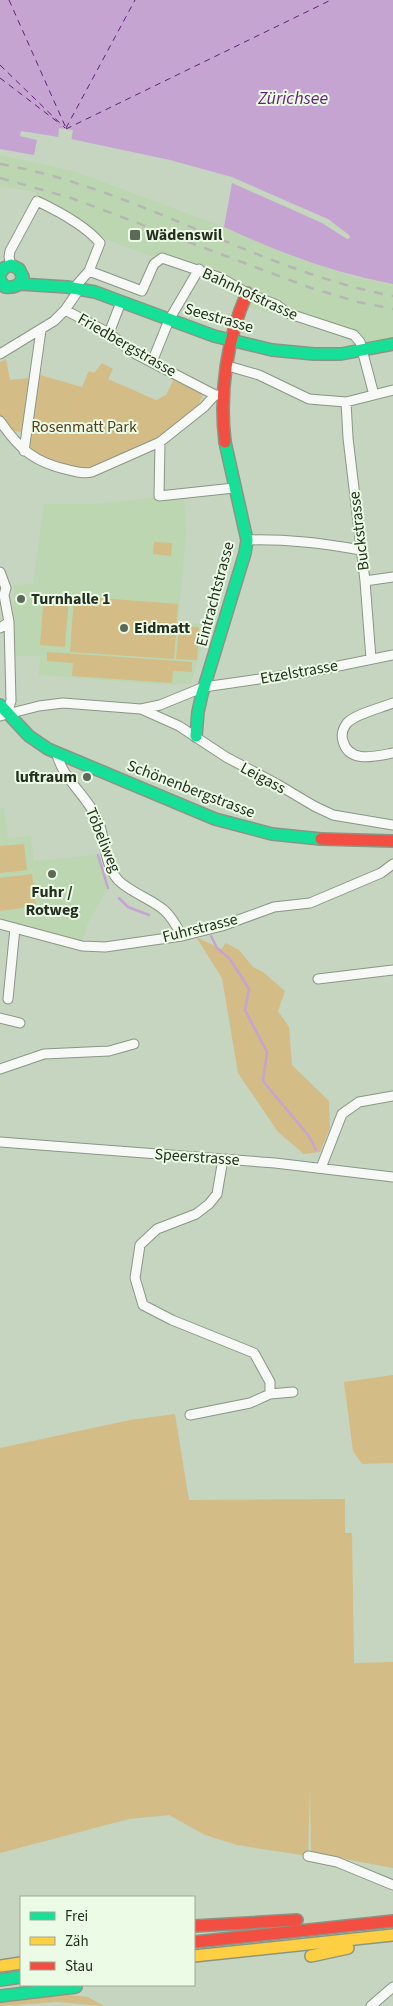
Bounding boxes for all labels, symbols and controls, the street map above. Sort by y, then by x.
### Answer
water label: Zürichsee [257,86,328,111]
place label: Wädenswil [146,224,223,246]
marker: Wädenswil [128,228,142,242]
street label: Bahnhofstrasse [199,262,301,326]
street label: Seestrasse [182,298,256,338]
street label: Friedbergstrasse [74,308,180,382]
park label: Rosenmatt Park [31,416,137,438]
street label: Buckstrasse [343,490,375,572]
street label: Eintrachtstrasse [190,539,240,649]
place label: Turnhalle 1 [31,588,111,610]
marker: Turnhalle 1 [15,593,27,605]
place label: Eidmatt [134,617,190,639]
marker: Eidmatt [118,622,130,634]
street label: Etzelstrasse [258,654,340,690]
street label: Schönenbergstrasse [124,754,258,824]
street label: Leigass [236,757,290,799]
place label: luftraum [15,766,77,788]
marker: luftraum [81,771,93,783]
street label: Töbeliweg [80,804,126,876]
marker: Fuhr / Rotweg [46,868,58,880]
place label: Fuhr / Rotweg [25,881,79,921]
street label: Fuhrstrasse [160,908,240,948]
street label: Speerstrasse [154,1143,240,1171]
legend [20,1896,195,1986]
text: Frei [65,1906,88,1927]
text: Zäh [65,1931,89,1952]
text: Stau [65,1956,93,1977]

